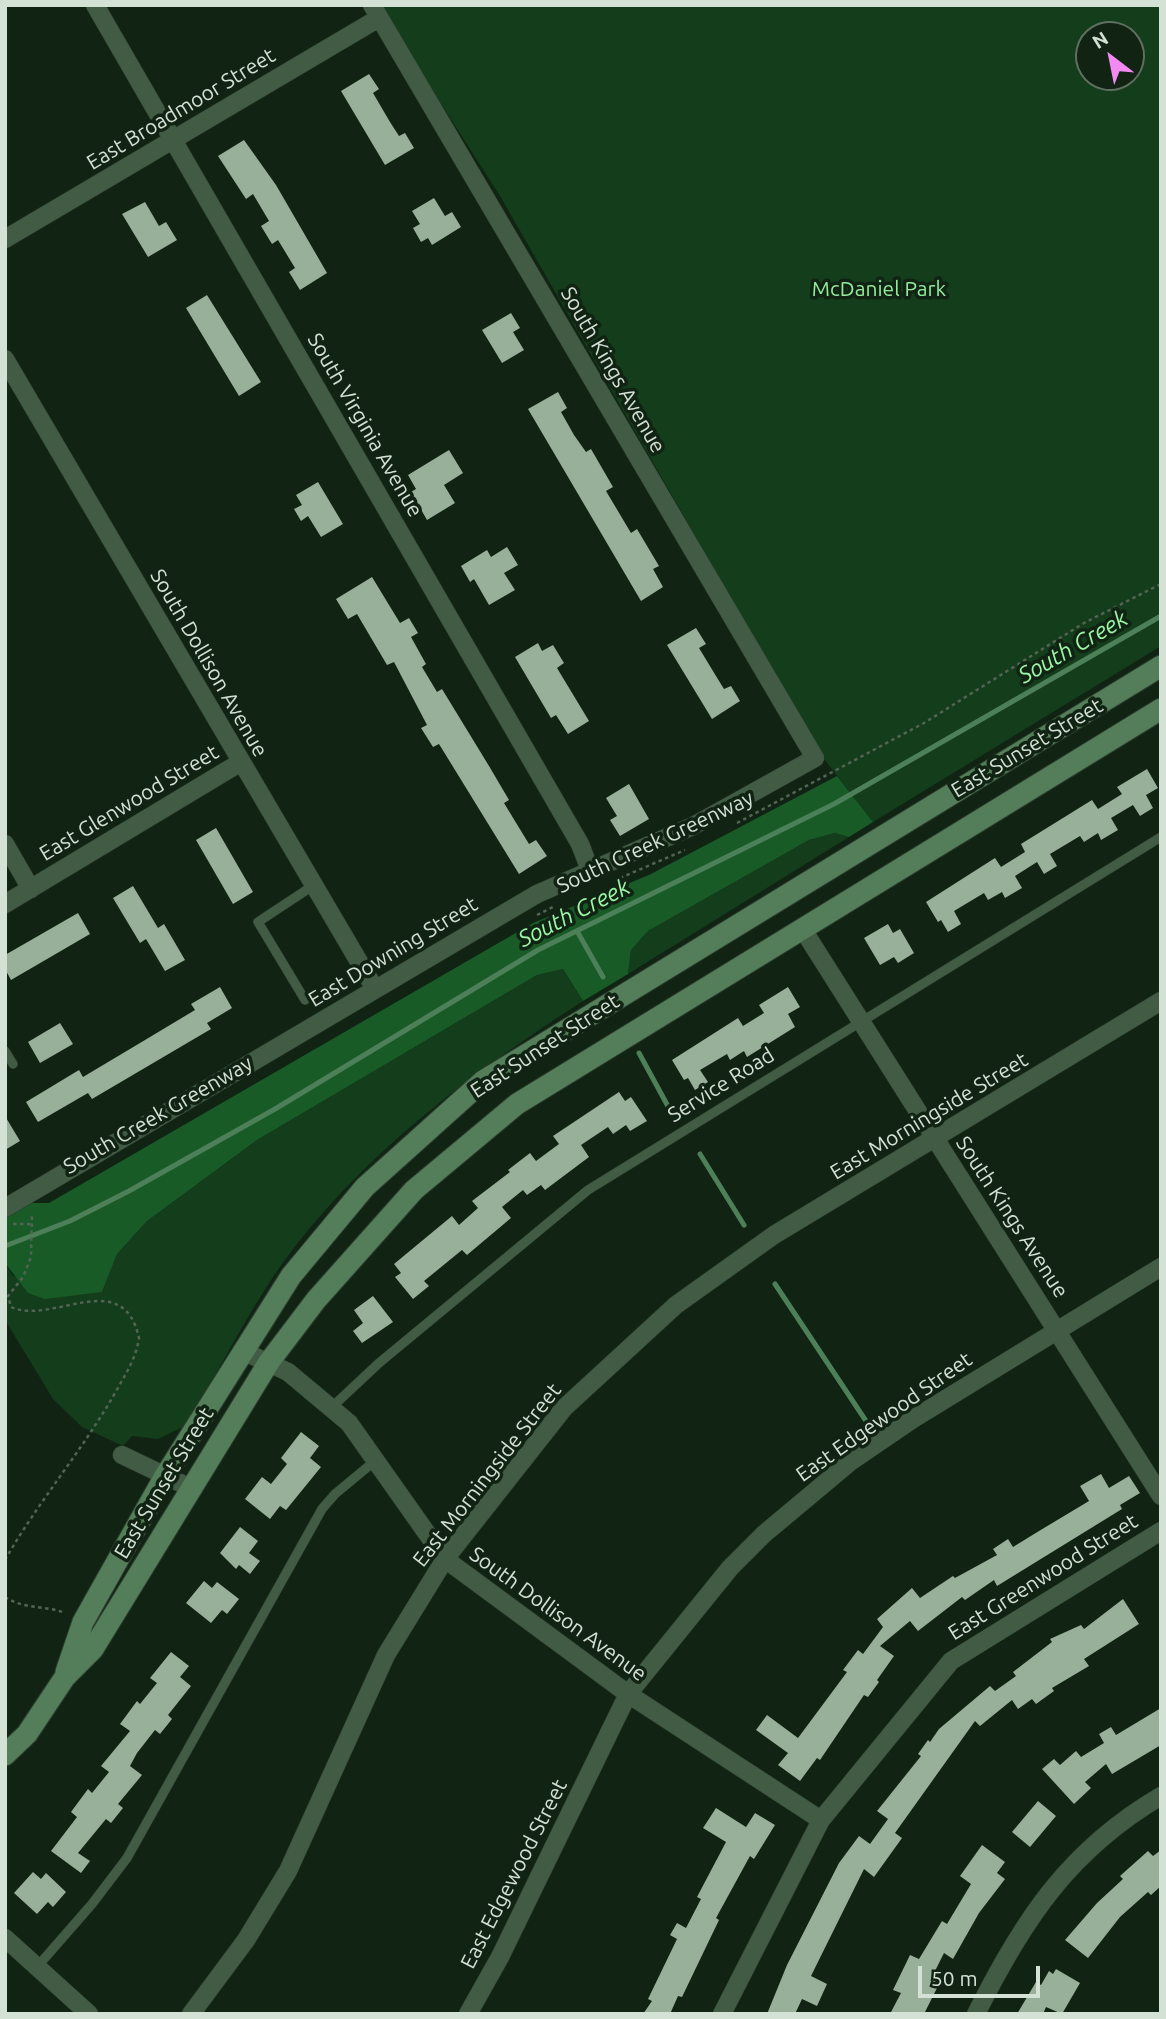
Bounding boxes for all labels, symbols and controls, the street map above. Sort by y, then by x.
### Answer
north arrow [1075,21,1145,91]
text: N [1088,27,1112,53]
street label: East Broadmoor Street [82,43,280,175]
park label: McDaniel Park [812,276,946,302]
street label: South Kings Avenue [555,283,671,457]
street label: South Virginia Avenue [302,329,428,521]
street label: South Dollison Avenue [145,565,273,761]
water label: South Creek [1013,605,1133,689]
street label: East Sunset Street [947,693,1107,803]
street label: East Glenwood Street [35,740,223,866]
street label: South Creek Greenway [553,785,757,899]
water label: South Creek [513,873,635,953]
street label: East Downing Street [304,892,482,1012]
street label: East Sunset Street [466,989,624,1103]
street label: Service Road [663,1042,779,1128]
street label: East Morningside Street [826,1047,1032,1185]
street label: South Creek Greenway [59,1051,257,1179]
street label: South Kings Avenue [950,1132,1074,1302]
street label: East Edgewood Street [791,1347,977,1487]
street label: East Morningside Street [408,1378,566,1572]
street label: East Sunset Street [109,1403,219,1563]
street label: East Greenwood Street [944,1508,1142,1646]
street label: South Dollison Avenue [465,1541,651,1687]
street label: East Edgewood Street [455,1775,573,1973]
scale bar [921,1952,1044,1996]
text: 50 m [931,1966,978,1990]

